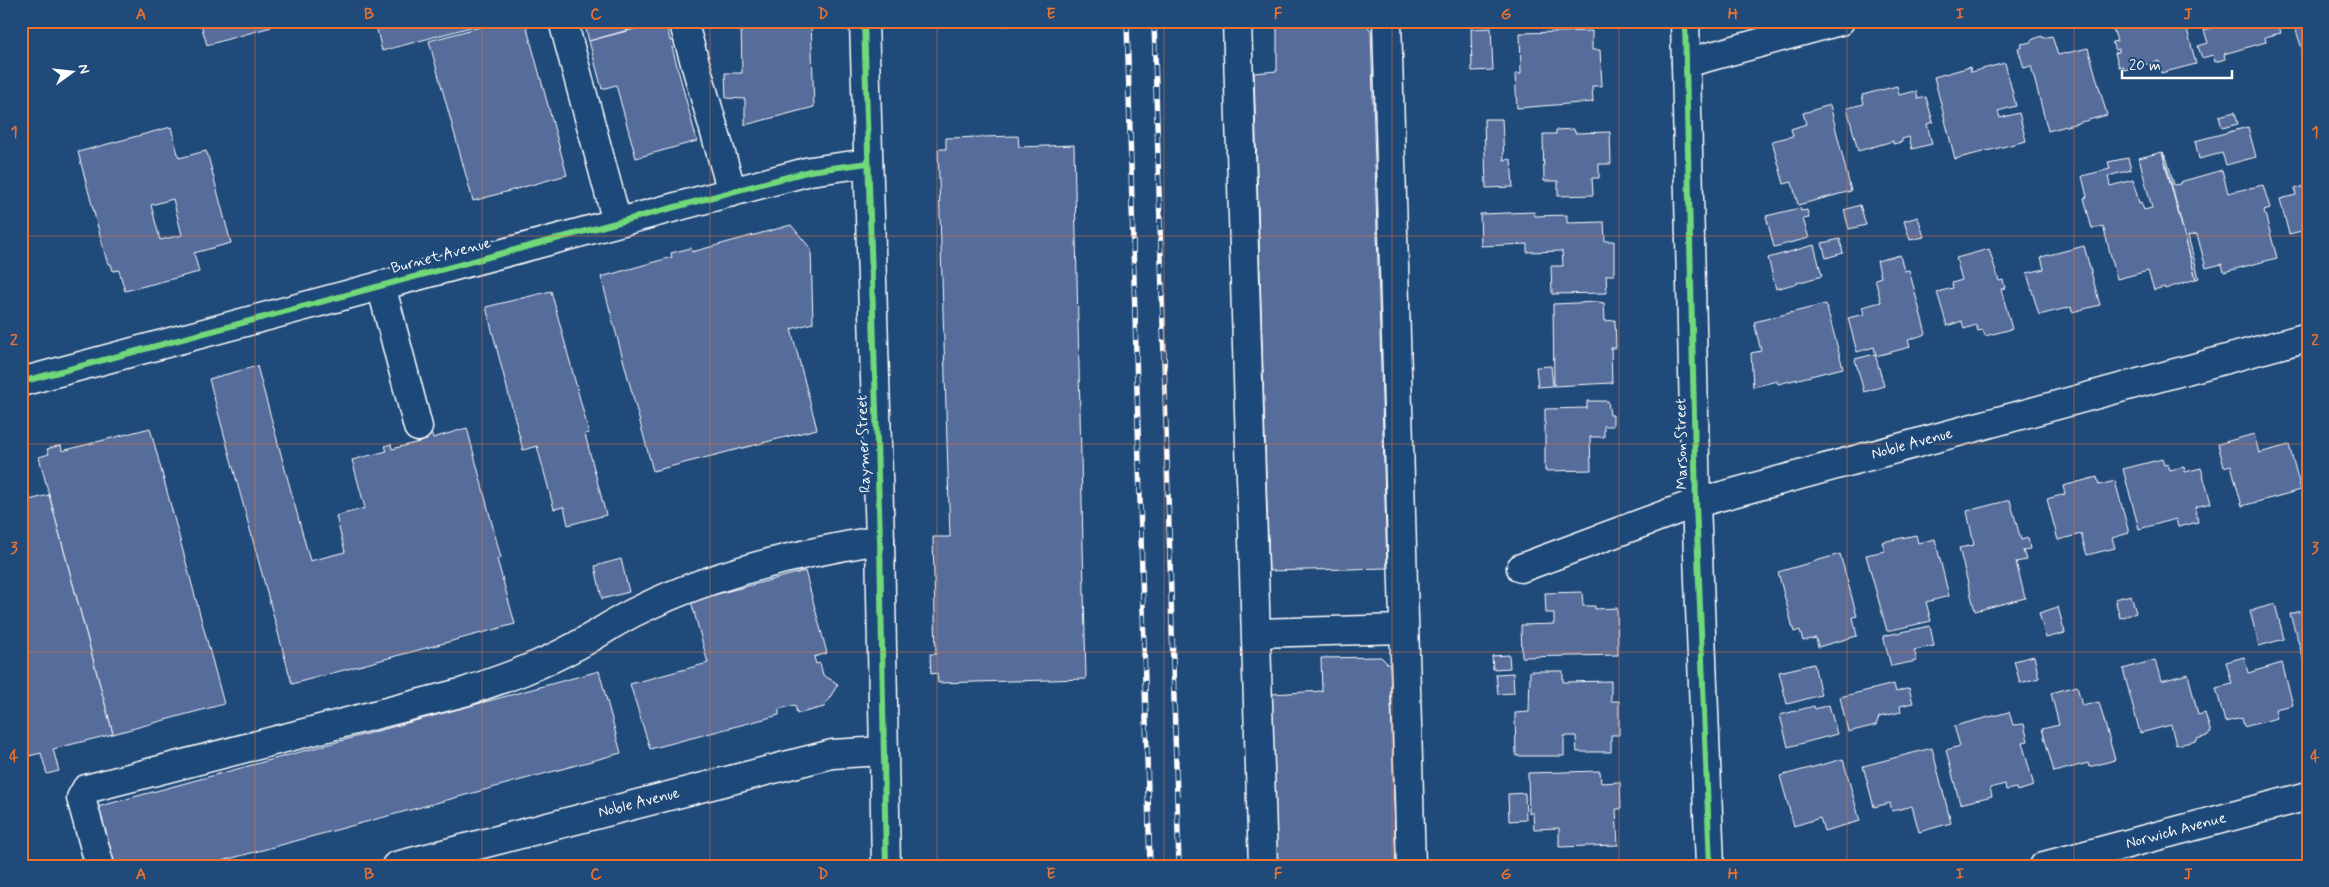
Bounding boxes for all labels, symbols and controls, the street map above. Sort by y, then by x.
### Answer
text: A [136,4,146,25]
text: B [364,4,374,25]
text: C [590,4,602,25]
text: D [817,4,829,25]
text: E [1046,4,1056,25]
text: F [1274,4,1283,25]
text: G [1501,4,1512,25]
text: H [1728,4,1739,25]
text: I [1956,4,1965,25]
text: J [2183,4,2193,25]
north arrow [48,48,98,98]
scale bar [2122,48,2232,80]
text: 20 m [2129,56,2161,76]
text: N [74,62,93,76]
text: 1 [10,122,18,143]
text: 1 [2311,122,2319,143]
street label: Burnet Avenue [389,233,493,279]
text: 2 [10,330,18,351]
text: 2 [2311,330,2319,351]
street label: Raymer Street [852,394,876,493]
street label: Marson Street [1671,398,1693,490]
street label: Noble Avenue [1869,424,1955,464]
text: 3 [10,538,18,559]
text: 3 [2311,538,2319,559]
text: 4 [9,746,19,767]
text: 4 [2310,746,2320,767]
street label: Noble Avenue [596,783,682,823]
street label: Norwich Avenue [2124,808,2228,854]
text: A [136,864,146,885]
text: B [364,864,374,885]
text: C [590,864,602,885]
text: D [817,864,829,885]
text: E [1046,864,1056,885]
text: F [1274,864,1283,885]
text: G [1501,864,1512,885]
text: H [1728,864,1739,885]
text: I [1956,864,1965,885]
text: J [2183,864,2193,885]

